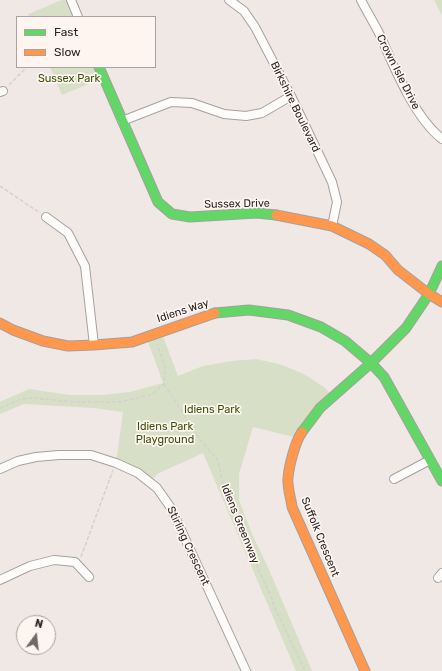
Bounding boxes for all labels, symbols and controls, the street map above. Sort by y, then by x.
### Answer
legend [16,16,156,68]
text: Fast [54,25,78,39]
street label: Crown Isle Drive [373,32,423,112]
text: Slow [54,45,81,59]
street label: Birkshire Boulevard [267,60,323,154]
park label: Sussex Park [38,72,100,86]
street label: Sussex Drive [204,197,270,211]
street label: Idiens Way [155,296,211,326]
park label: Idiens Park [184,403,240,417]
park label: Idiens Park Playground [136,420,194,446]
street label: Idiens Greenway [218,482,262,566]
street label: Suffolk Crescent [298,495,342,579]
street label: Stirling Crescent [164,504,212,588]
north arrow [16,615,56,655]
text: N [33,617,44,631]

